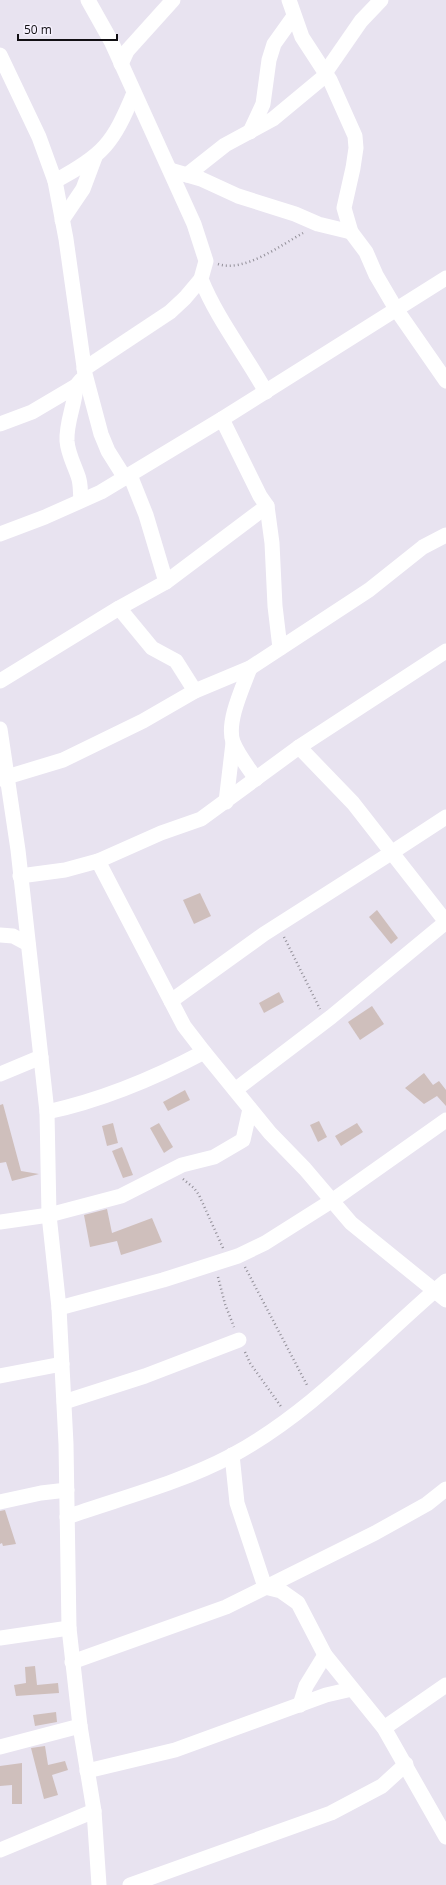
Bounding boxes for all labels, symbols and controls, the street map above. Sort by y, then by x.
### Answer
scale bar [18,16,117,42]
text: 50 m [24,21,52,38]

